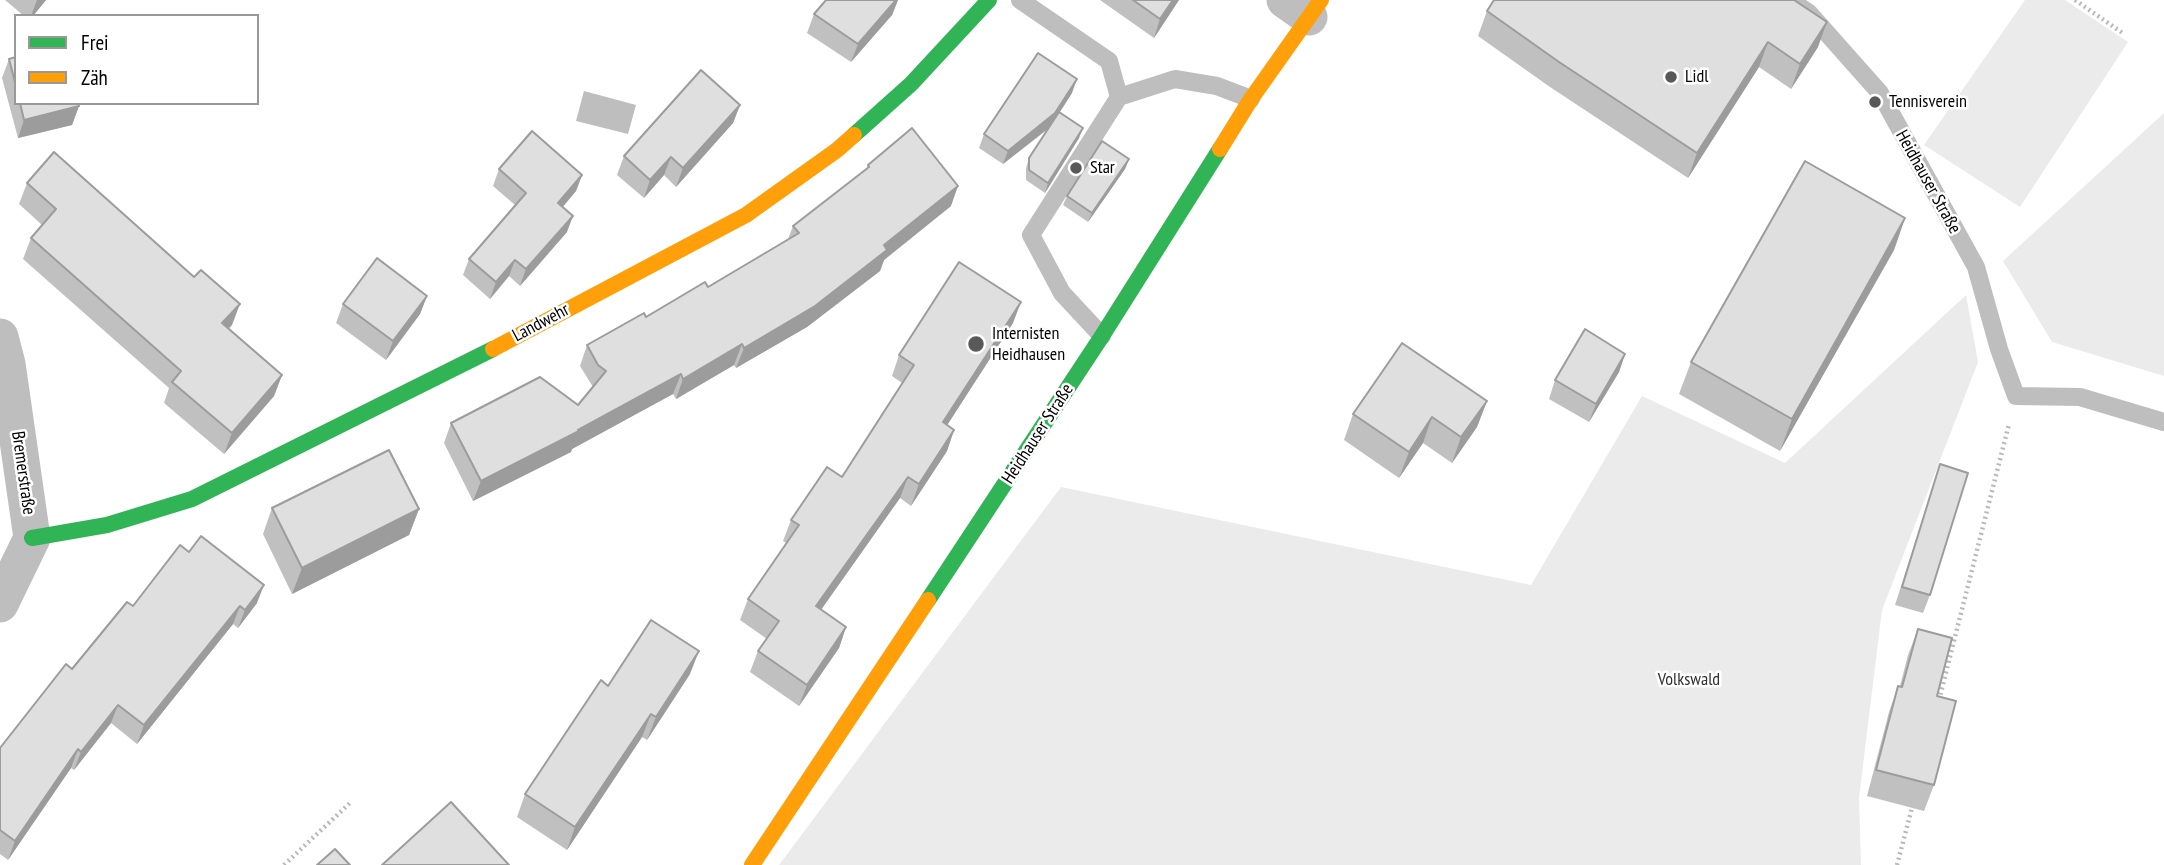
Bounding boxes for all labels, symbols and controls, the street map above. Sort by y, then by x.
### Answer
legend [14,14,259,105]
text: Frei [81,29,109,56]
text: Zäh [81,64,108,91]
place label: Lidl [1685,66,1708,88]
marker: Lidl [1663,69,1679,85]
place label: Tennisverein [1889,91,1967,113]
marker: Tennisverein [1867,94,1883,110]
street label: Heidhauser Straße [1891,126,1965,238]
place label: Star [1090,157,1115,179]
marker: Star [1068,160,1084,176]
street label: Landwehr [509,299,573,347]
place label: Internisten Heidhausen [992,323,1065,366]
marker: Internisten Heidhausen [966,334,986,354]
street label: Heidhauser Straße [998,380,1078,488]
street label: Bremerstraße [6,430,40,516]
park label: Volkswald [1658,669,1720,691]

